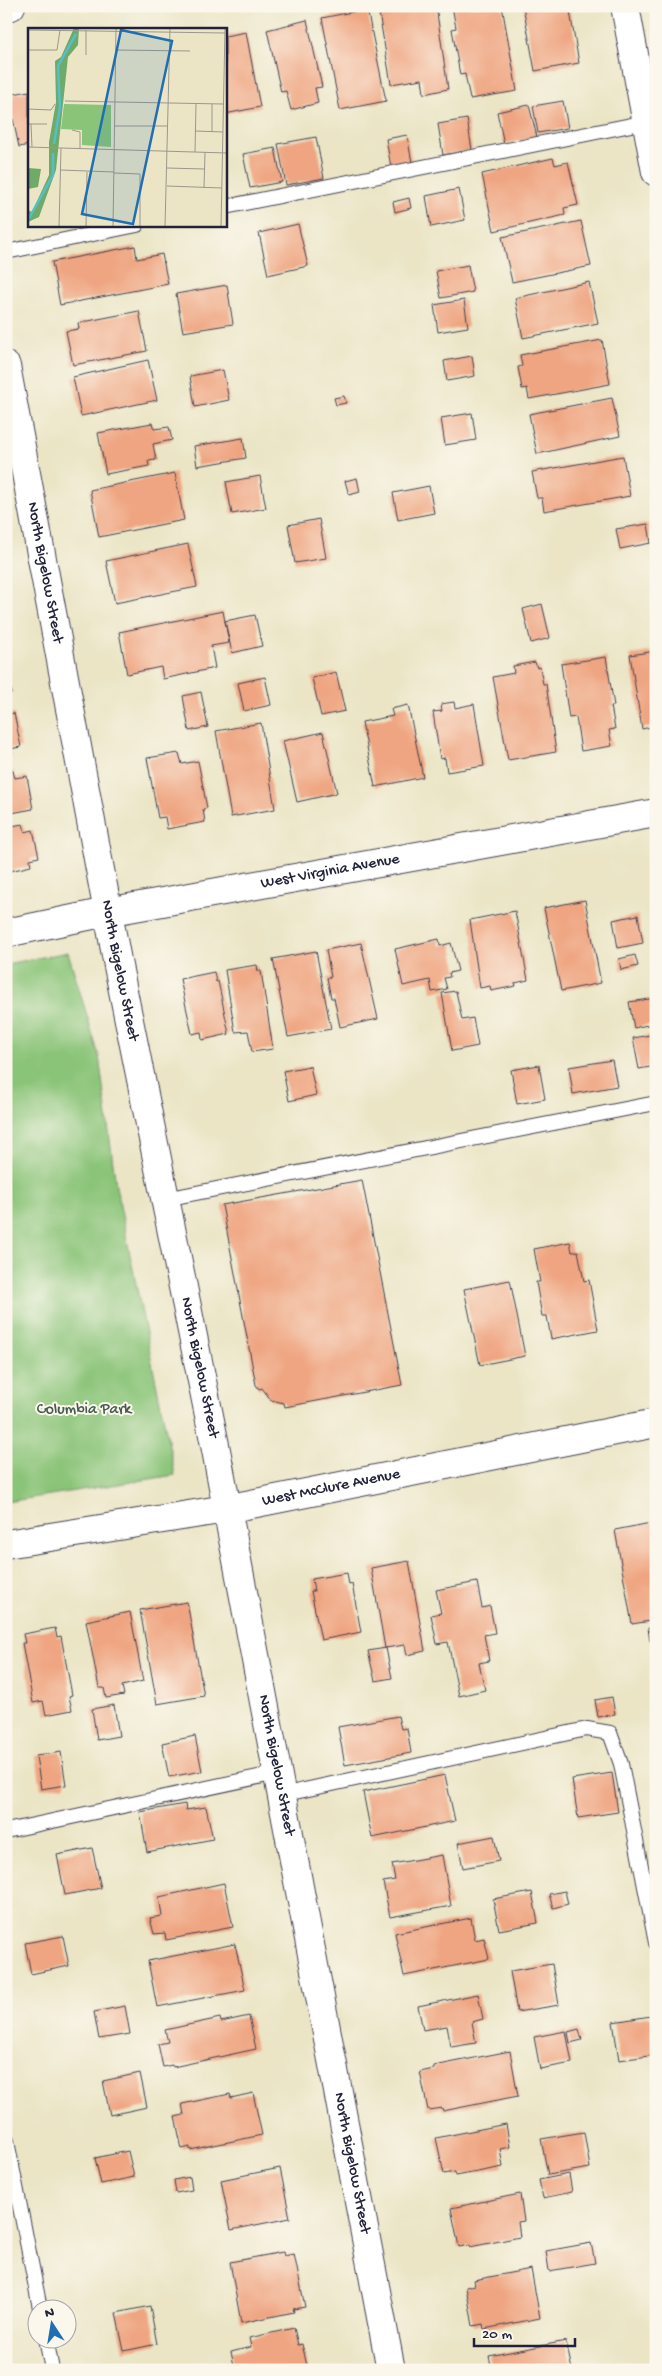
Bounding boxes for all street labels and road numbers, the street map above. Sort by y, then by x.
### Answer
street label: North Bigelow Street [22,500,67,646]
street label: West Virginia Avenue [259,850,402,894]
street label: North Bigelow Street [96,898,143,1044]
street label: North Bigelow Street [176,1295,223,1441]
street label: West McClure Avenue [261,1465,402,1511]
street label: North Bigelow Street [253,1693,299,1839]
street label: North Bigelow Street [329,2091,375,2237]

